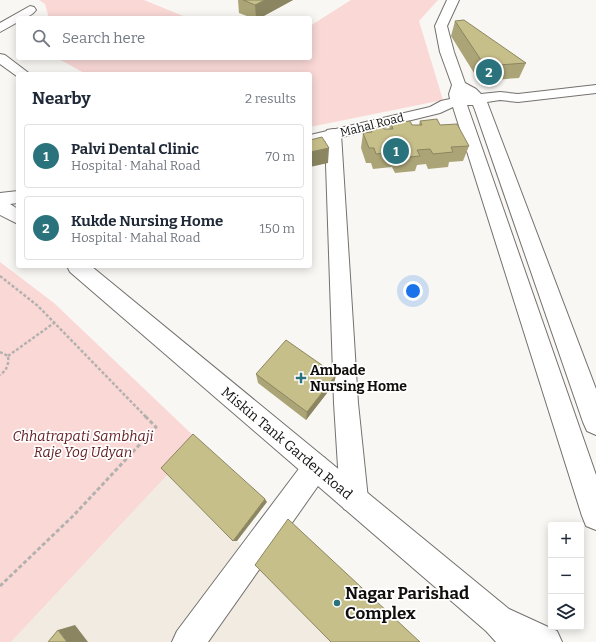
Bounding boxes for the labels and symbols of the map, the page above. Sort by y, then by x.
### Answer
pin: 2 [476,57,502,87]
street label: Mahal Road [339,110,405,140]
pin: 1 [383,136,409,166]
your location [403,281,423,301]
place label: Ambade Nursing Home [310,362,407,395]
marker: Ambade Nursing Home [295,372,307,384]
street label: Miskin Tank Garden Road [218,384,356,503]
park label: Chhatrapati Sambhaji Raje Yog Udyan [13,428,153,461]
place label: Nagar Parishad Complex [345,583,470,624]
marker: Nagar Parishad Complex [332,598,342,608]

